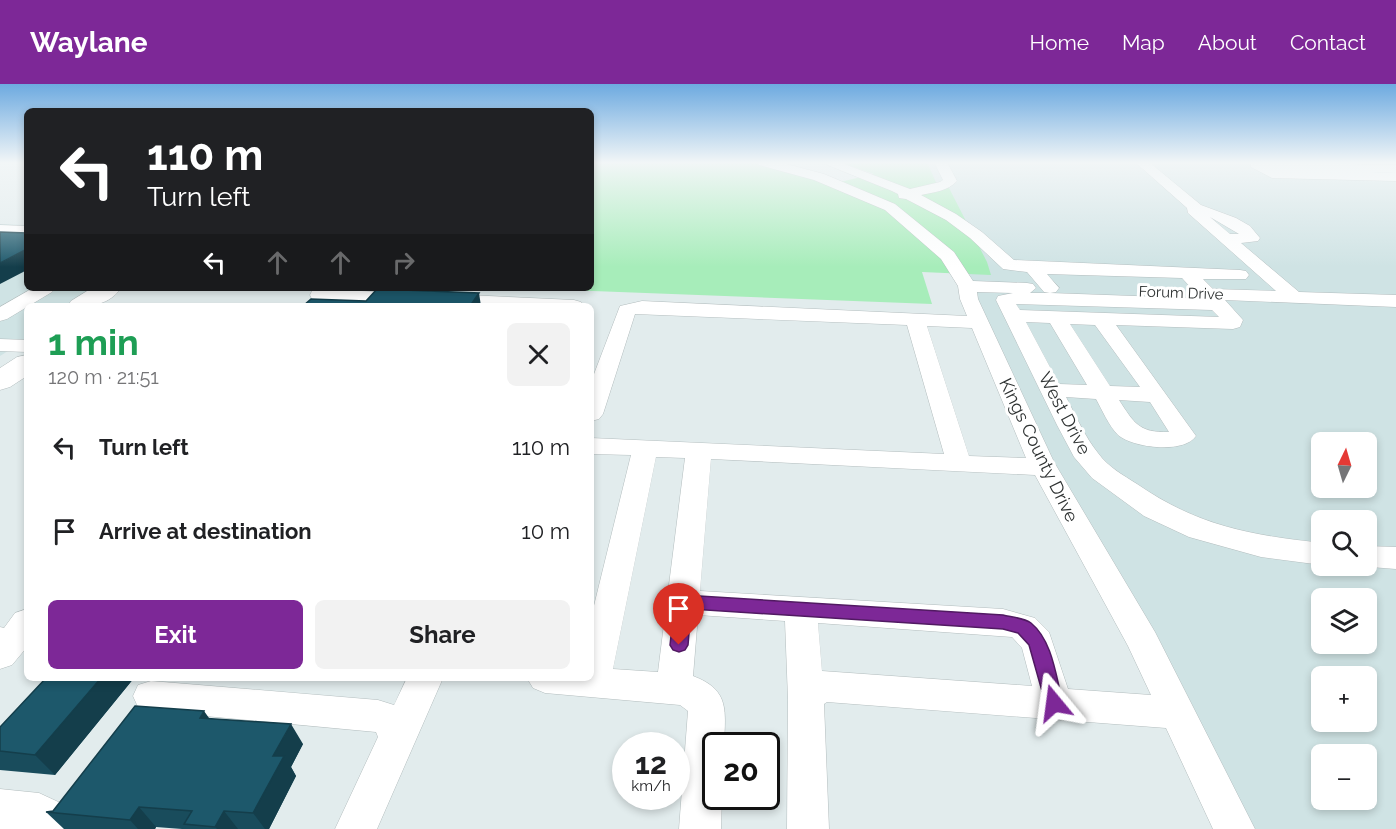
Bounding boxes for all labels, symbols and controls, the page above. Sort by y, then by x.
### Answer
text: Waylane [30,26,147,59]
text: Home [1030,30,1089,55]
text: Map [1122,30,1165,55]
text: About [1198,30,1257,55]
text: Contact [1290,30,1366,55]
text: 110 m [147,131,263,180]
icon: left [48,132,126,210]
text: Turn left [147,181,250,212]
icon: left [198,246,231,279]
icon: ahead [261,246,294,279]
icon: ahead [324,246,357,279]
icon: right [387,246,420,279]
street label: Forum Drive [1138,283,1224,303]
text: 1 min [48,321,139,363]
button: close [507,323,570,386]
text: 120 m · 21:51 [48,365,159,389]
street label: West Drive [1034,368,1096,458]
street label: Kings County Drive [995,375,1083,526]
icon: left [48,431,81,464]
north arrow [1311,432,1377,498]
map controls [1311,432,1377,810]
text: Turn left [99,434,189,460]
text: 110 m [512,434,570,460]
button: search [1311,510,1377,576]
icon: arrive [48,515,81,548]
text: Arrive at destination [99,518,312,544]
text: 10 m [521,518,570,544]
pin [653,583,704,645]
button: layers [1311,588,1377,654]
icon: arrive [662,592,695,625]
button: Exit [48,600,303,669]
button: Share [315,600,570,669]
button: + [1311,666,1377,732]
position arrow [1022,671,1086,735]
speed limit sign: 20 [702,732,780,810]
button: − [1311,744,1377,810]
text: 12 [635,746,667,781]
text: km/h [631,777,671,795]

